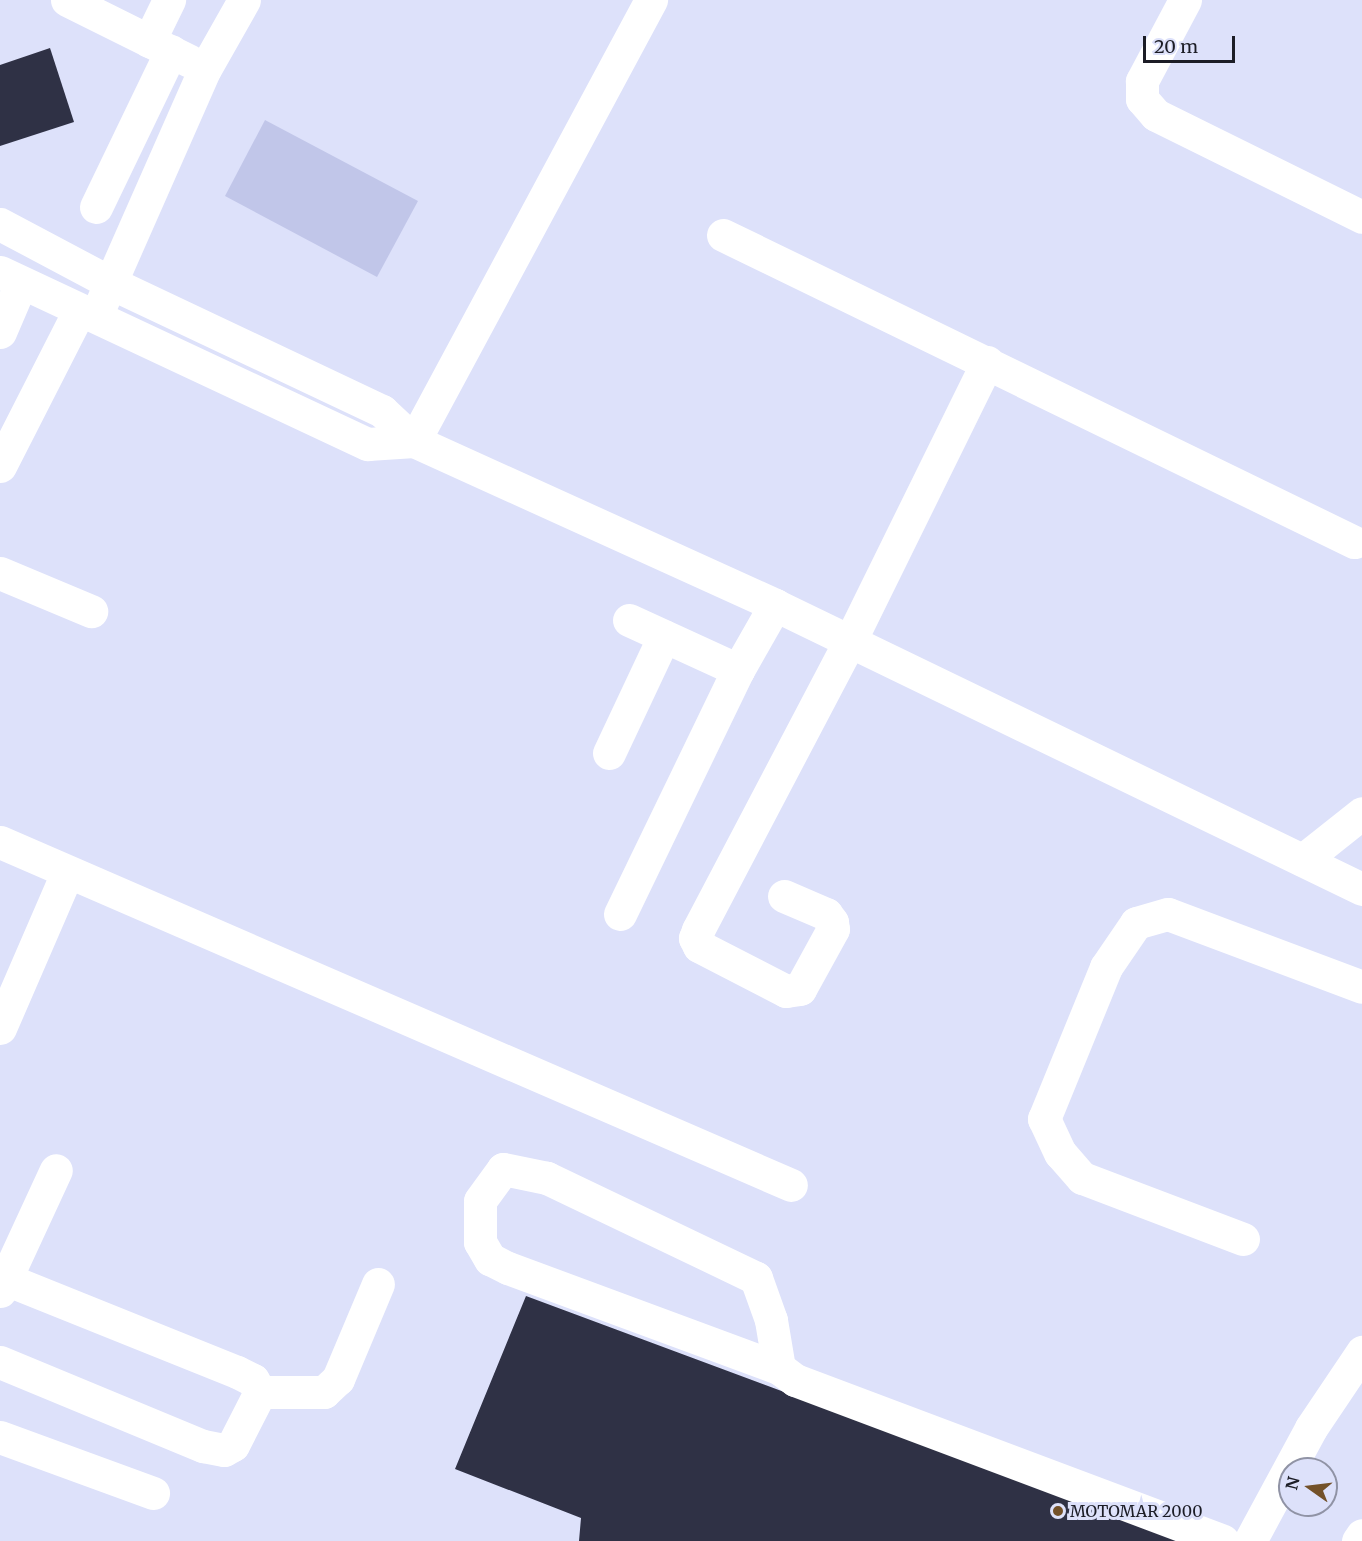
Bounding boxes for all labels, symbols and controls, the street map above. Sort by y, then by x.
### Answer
scale bar [1146,24,1238,62]
text: 20 m [1154,35,1198,58]
north arrow [1278,1457,1338,1517]
text: N [1281,1475,1304,1492]
place label: MOTOMAR 2000 [1070,1501,1203,1521]
marker: MOTOMAR 2000 [1051,1504,1065,1518]

